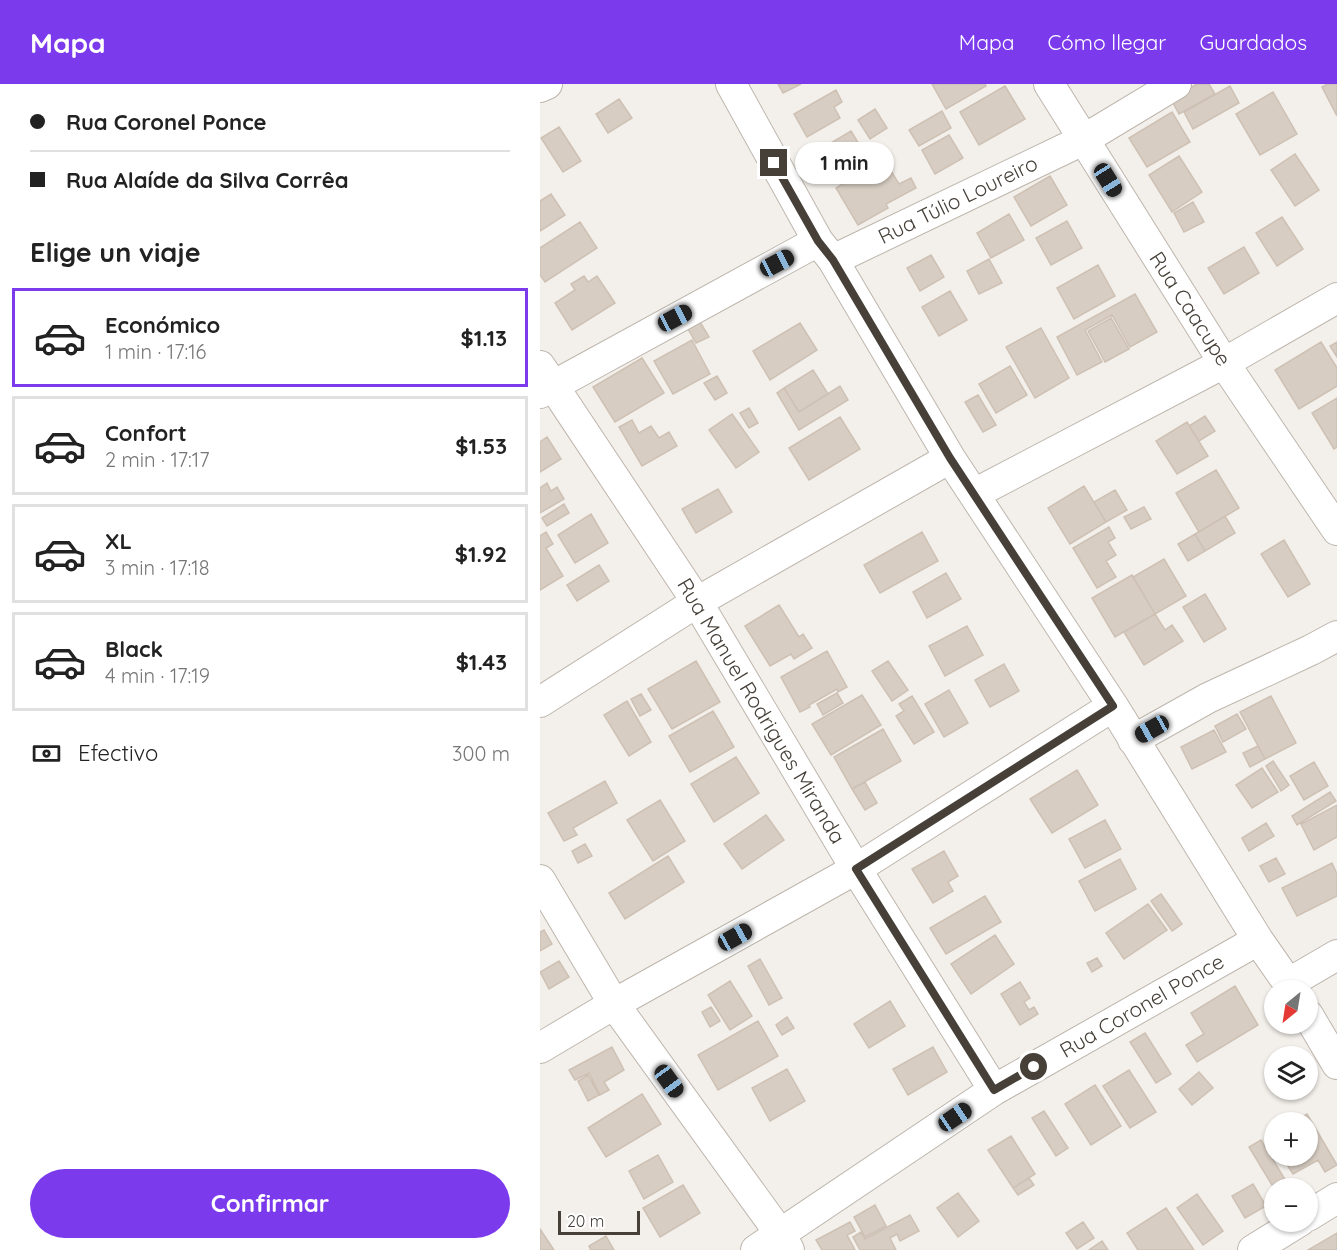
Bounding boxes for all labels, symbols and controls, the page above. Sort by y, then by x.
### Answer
text: Mapa [30,25,106,60]
text: Mapa [959,29,1014,55]
text: Cómo llegar [1047,29,1166,55]
text: Guardados [1199,29,1307,55]
text: Rua Coronel Ponce [66,108,267,136]
callout: 1 min [795,142,894,184]
route end [760,149,787,176]
street label: Rua Túlio Loureiro [874,149,1042,249]
text: 1 min [820,150,869,175]
car [1091,160,1125,200]
text: Rua Alaíde da Silva Corrêa [66,166,349,194]
text: Elige un viaje [30,235,201,269]
street label: Rua Caacupe [1144,246,1237,370]
car [757,247,797,279]
car [655,302,695,334]
icon: car [33,311,87,365]
text: Económico [105,311,220,339]
text: $1.13 [461,324,507,352]
text: 1 min · 17:16 [105,339,206,364]
icon: car [33,419,87,473]
text: Confort [105,419,187,447]
text: $1.53 [455,432,507,460]
text: 2 min · 17:17 [105,447,210,472]
icon: car [33,527,87,581]
text: XL [105,527,132,555]
text: $1.92 [455,540,507,568]
text: 3 min · 17:18 [105,555,209,580]
street label: Rua Manuel Rodrigues Miranda [672,573,852,848]
icon: car [33,635,87,689]
text: Black [105,635,163,663]
text: $1.43 [456,648,507,676]
text: 4 min · 17:19 [105,663,210,688]
car [1132,712,1172,746]
icon: cash [30,737,63,770]
text: Efectivo [78,739,158,767]
text: 300 m [452,741,510,766]
car [715,920,755,954]
street label: Rua Coronel Ponce [1055,948,1228,1063]
north arrow [1264,980,1318,1034]
map controls [1264,980,1318,1232]
button: layers [1264,1046,1318,1100]
route start [1020,1053,1047,1080]
car [651,1061,687,1101]
car [935,1099,975,1135]
button: + [1264,1112,1318,1166]
button: Confirmar [30,1169,510,1238]
button: − [1264,1178,1318,1232]
scale bar [558,1208,640,1236]
text: 20 m [567,1211,604,1231]

